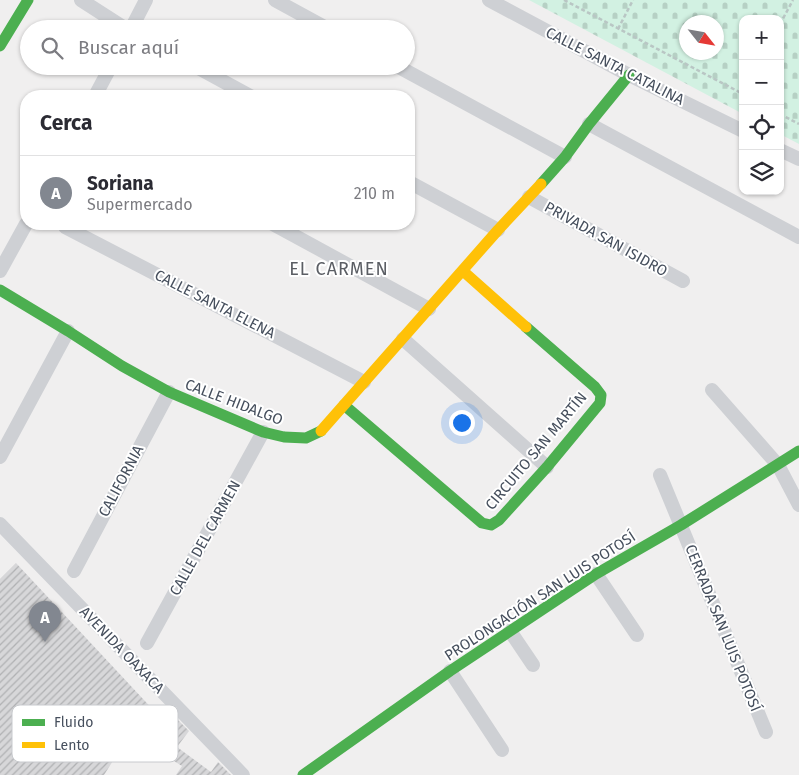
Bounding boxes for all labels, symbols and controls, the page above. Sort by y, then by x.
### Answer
north arrow [679,15,724,60]
map controls [739,15,784,195]
button: + [739,15,784,60]
search box [20,20,415,75]
street label: CALLE SANTA CATALINA [543,23,688,109]
icon: search [38,34,66,62]
text: Buscar aquí [78,36,179,59]
button: − [739,60,784,105]
button: locate [739,105,784,150]
text: Cerca [40,110,92,136]
button: layers [739,150,784,195]
text: Soriana [87,172,154,195]
text: A [51,184,61,203]
text: 210 m [354,184,395,203]
text: Supermercado [87,195,193,214]
street label: PRIVADA SAN ISIDRO [541,198,671,280]
district label: EL CARMEN [289,258,389,280]
street label: CALLE SANTA ELENA [152,266,279,342]
street label: CALLE HIDALGO [183,375,285,429]
street label: CIRCUITO SAN MARTÍN [481,388,591,514]
your location [449,410,475,436]
street label: CALIFORNIA [95,442,148,520]
street label: CALLE DEL CARMEN [166,477,244,599]
street label: PROLONGACIÓN SAN LUIS POTOSÍ [441,527,639,665]
street label: CERRADA SAN LUIS POTOSÍ [681,542,765,714]
pin: A [29,601,61,642]
street label: AVENIDA OAXACA [76,603,168,697]
legend [12,705,178,762]
text: Fluido [54,714,93,731]
text: Lento [54,737,89,754]

